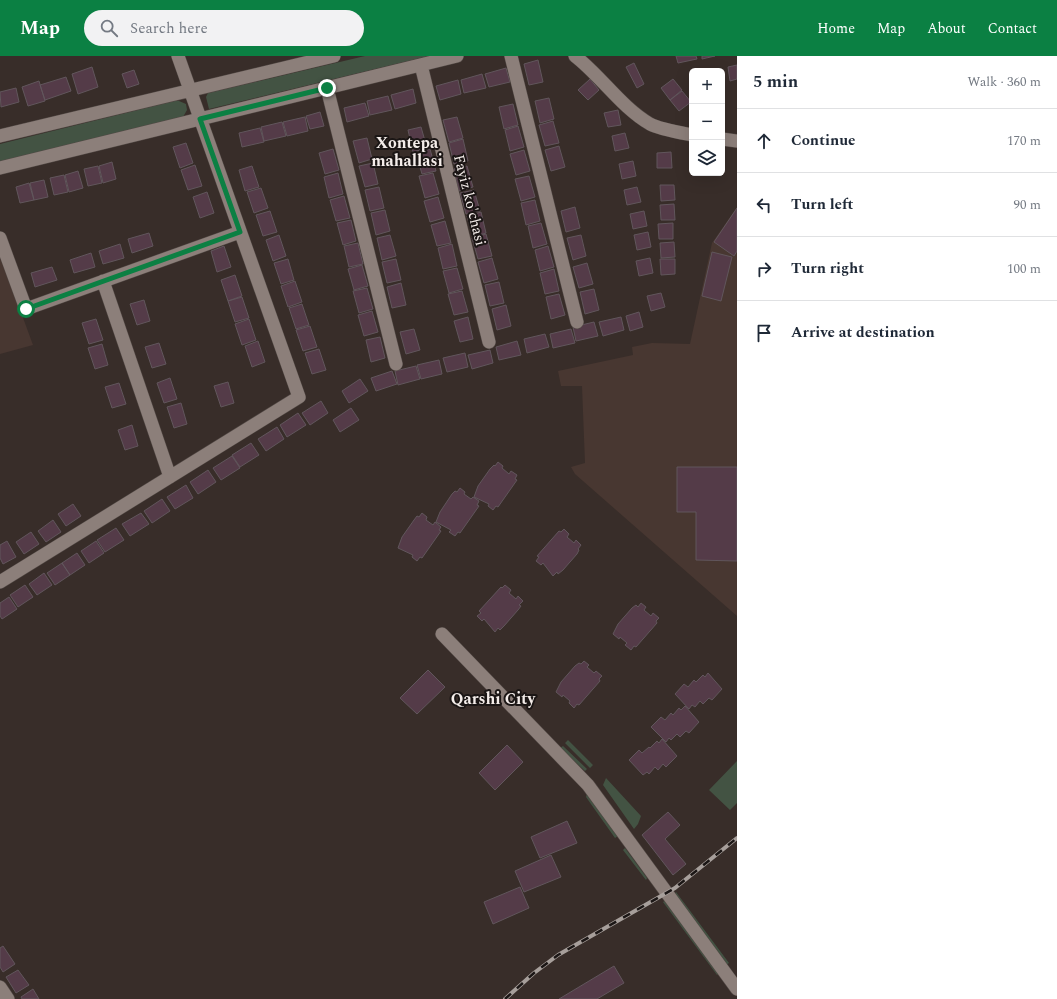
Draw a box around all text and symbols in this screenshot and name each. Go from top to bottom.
search box [84,10,364,46]
text: Map [20,14,60,43]
icon: search [98,17,120,39]
text: Search here [130,17,208,40]
text: Home [817,18,855,39]
text: Map [877,18,905,39]
text: About [927,18,966,39]
text: Contact [988,18,1037,39]
map controls [689,68,725,176]
button: + [689,68,725,104]
text: 5 min [753,69,798,95]
text: Walk · 360 m [967,72,1041,92]
route end [318,79,336,97]
button: − [689,104,725,140]
text: Continue [791,129,856,152]
icon: ahead [753,130,775,152]
district label: Xontepa mahallasi [371,131,443,173]
text: 170 m [1007,131,1041,151]
button: layers [689,140,725,176]
street label: Fayiz ko'chasi [447,152,492,248]
text: Turn left [791,193,853,216]
icon: left [753,194,775,216]
text: 90 m [1014,195,1041,215]
text: Turn right [791,257,864,280]
icon: right [753,258,775,280]
text: 100 m [1007,259,1041,279]
route start [17,300,35,318]
text: Arrive at destination [791,321,935,344]
icon: arrive [753,322,775,344]
district label: Qarshi City [451,687,537,711]

